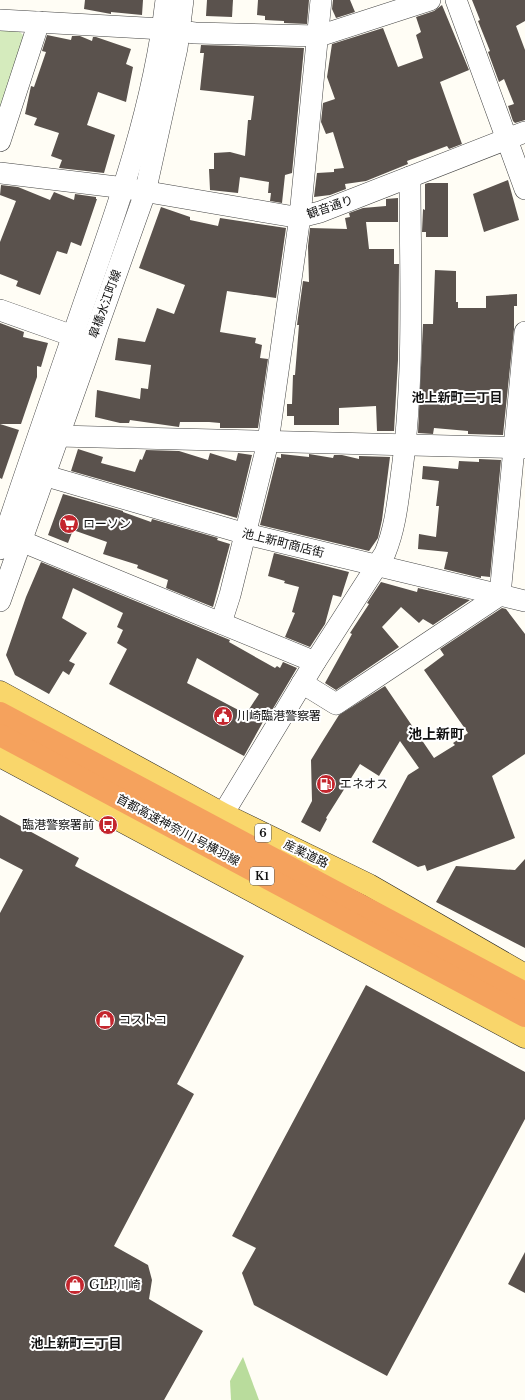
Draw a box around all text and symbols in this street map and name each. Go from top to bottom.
street label: 観音通り [305,192,355,221]
street label: 皐橋水江町線 [85,267,124,340]
district label: 池上新町二丁目 [411,389,503,406]
supermarket icon: ローソン [58,513,80,535]
place label: ローソン [83,516,131,531]
street label: 池上新町商店街 [241,525,326,560]
public building icon: 川崎臨港警察署 [212,705,234,727]
place label: 川崎臨港警察署 [237,708,321,723]
district label: 池上新町 [408,725,464,743]
fuel station icon: エネオス [315,773,337,795]
place label: エネオス [340,776,388,791]
street label: 首都高速神奈川1号横羽線 [114,791,242,868]
bus stop icon: 臨港警察署前 [97,814,119,836]
place label: 臨港警察署前 [22,817,94,832]
road number: 6 [255,824,271,842]
street label: 産業道路 [281,836,331,871]
road number: K1 [250,867,274,885]
shop icon: コストコ [94,1009,116,1031]
place label: コストコ [119,1012,167,1027]
shop icon: GLP川崎 [64,1274,86,1296]
place label: GLP川崎 [89,1277,140,1292]
district label: 池上新町三丁目 [30,1335,122,1352]

